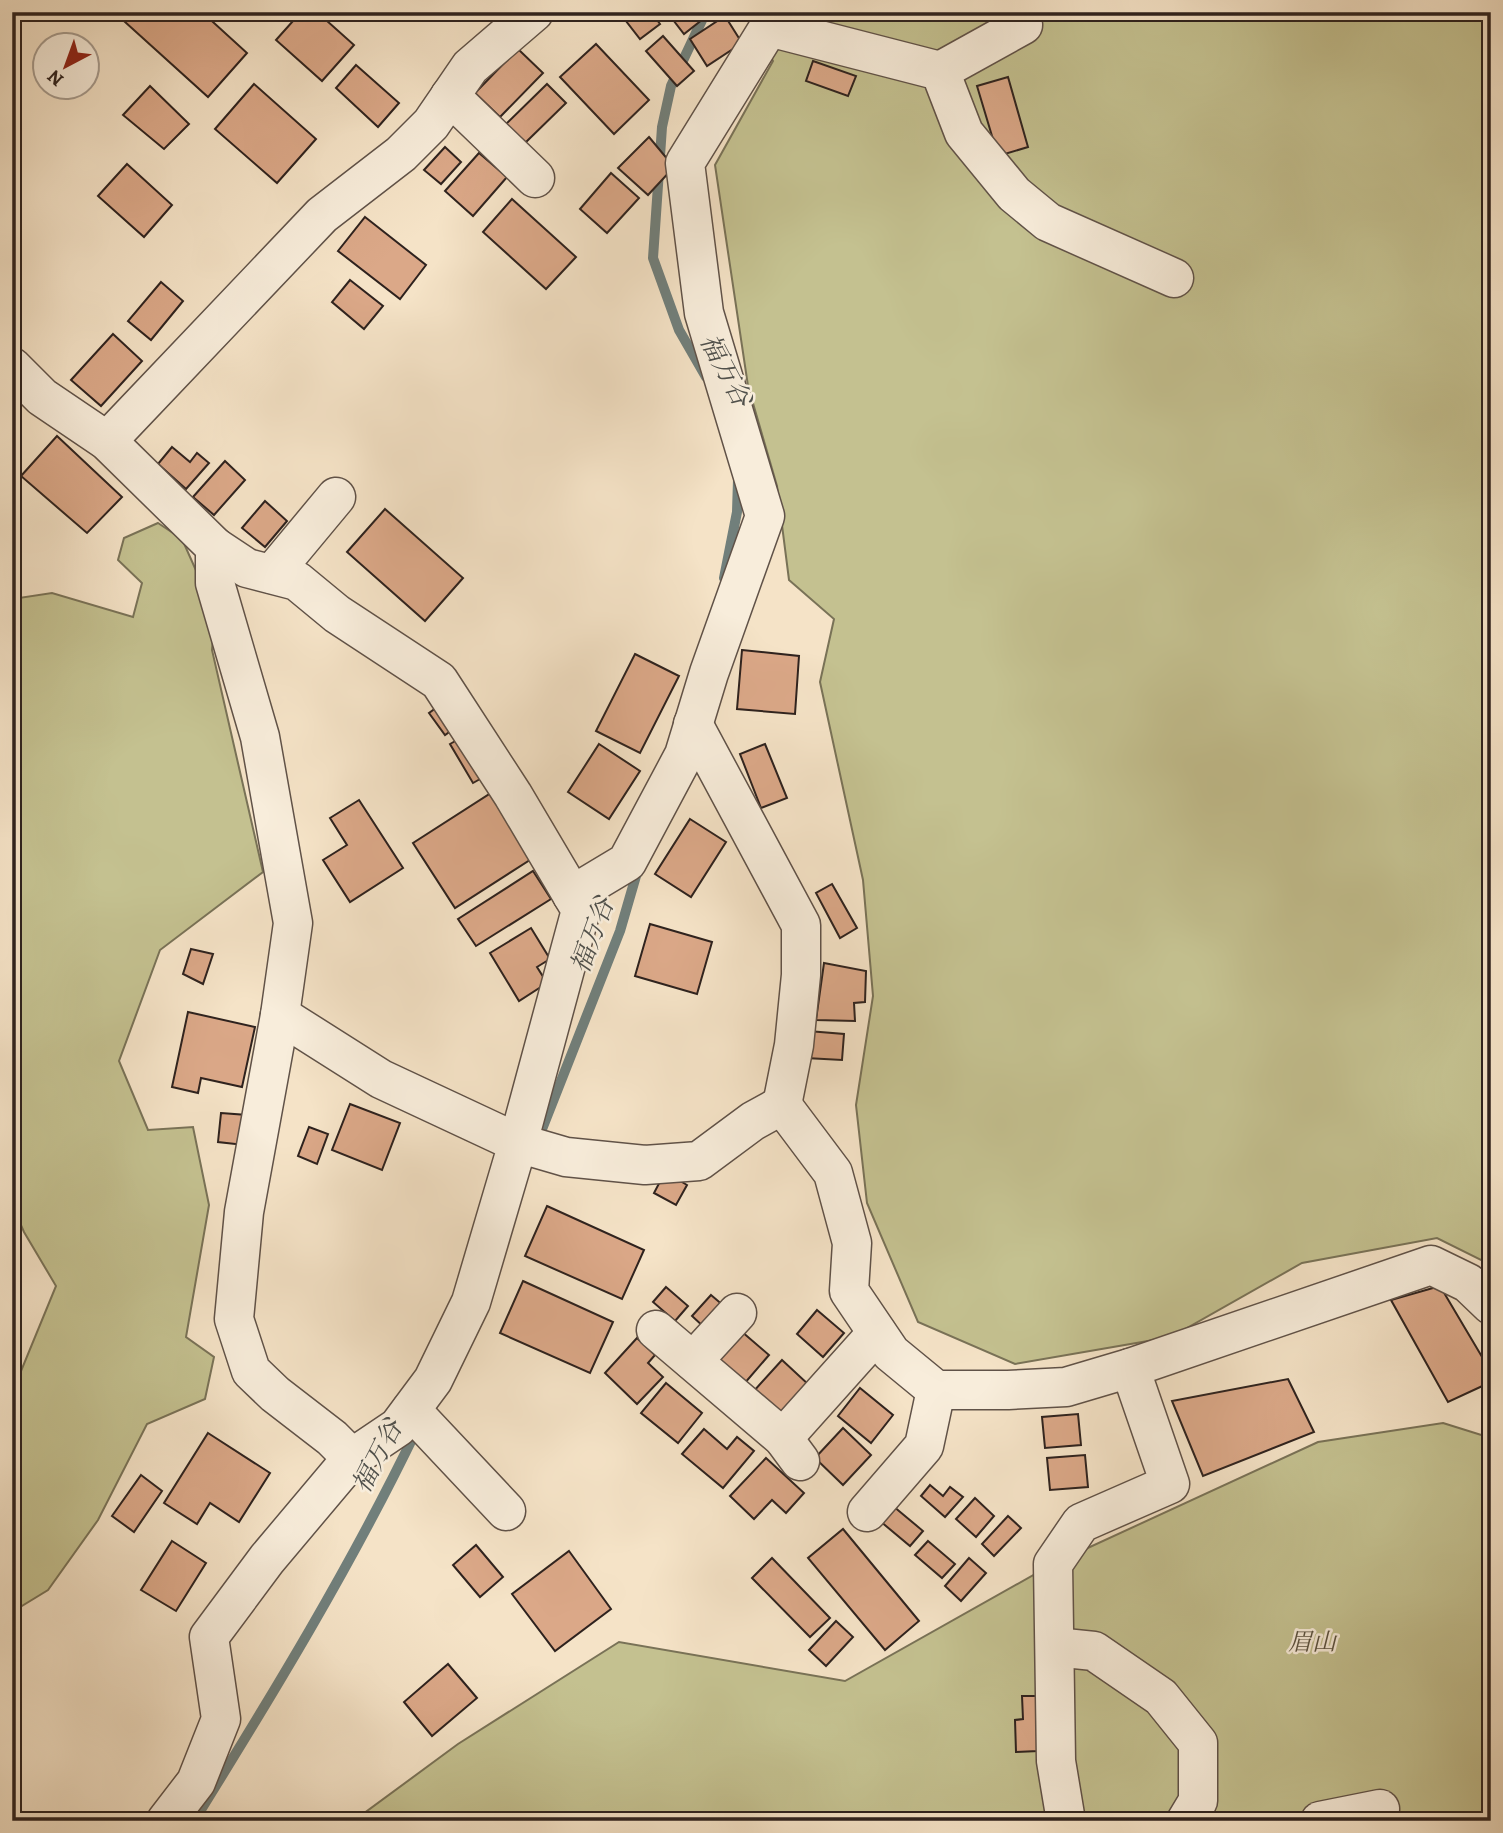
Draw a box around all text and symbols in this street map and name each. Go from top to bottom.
north arrow [32,32,102,102]
text: N [42,64,69,92]
water label: 福万谷 [692,328,760,415]
water label: 福万谷 [563,891,623,978]
water label: 福万谷 [344,1412,412,1499]
park label: 眉山 [1288,1626,1338,1658]

